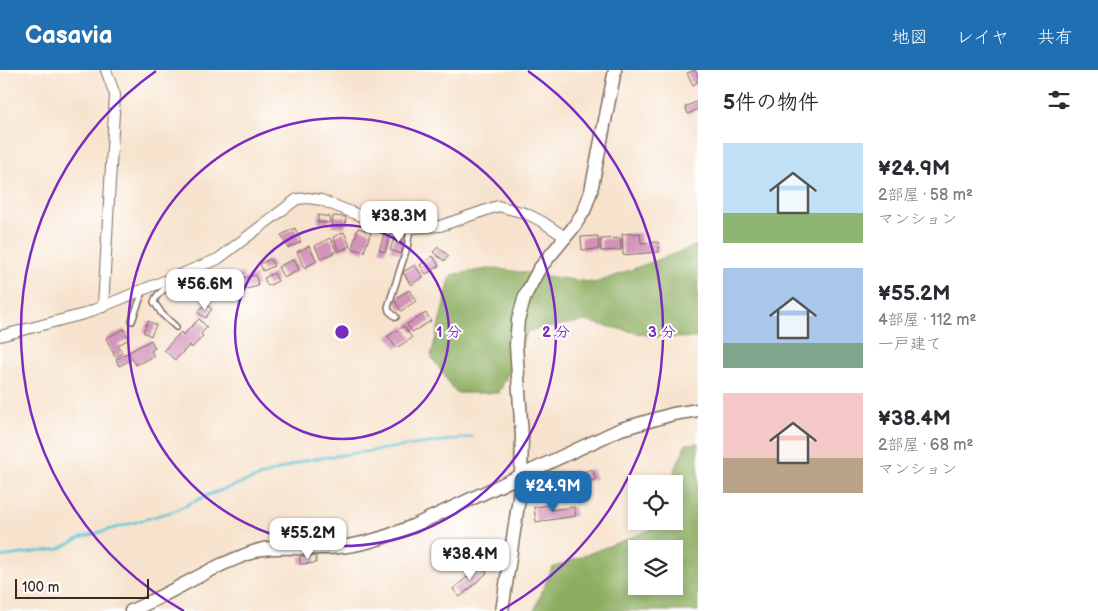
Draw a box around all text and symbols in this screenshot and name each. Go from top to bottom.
text: Casavia [25,21,112,50]
text: 地図 [892,27,928,48]
text: レイヤ [956,27,1009,48]
text: 共有 [1037,27,1073,48]
icon: filters [1045,86,1073,114]
text: 5件の物件 [723,90,819,115]
text: ¥24.9M [878,156,950,181]
icon: home [763,163,823,223]
text: 2部屋 · 58 m² [878,186,973,205]
pin: ¥38.3M [358,200,440,243]
text: ¥38.3M [371,207,427,226]
text: マンション [878,210,957,229]
pin: ¥56.6M [164,268,246,311]
text: ¥56.6M [177,275,233,294]
text: ¥55.2M [878,281,950,306]
icon: home [763,288,823,348]
text: 4部屋 · 112 m² [878,311,976,330]
centre of rings [333,323,351,341]
text: 1 分 [436,323,462,342]
text: 2 分 [542,323,570,342]
text: 3 分 [648,323,676,342]
text: 一戸建て [878,335,942,354]
text: ¥38.4M [878,406,951,431]
icon: home [763,413,823,473]
text: 2部屋 · 68 m² [878,436,973,455]
text: マンション [878,460,957,479]
pin: ¥24.9M [512,470,594,513]
map controls [628,475,683,595]
button: locate [628,475,683,530]
text: ¥24.9M [526,477,580,496]
pin: ¥55.2M [267,518,349,560]
text: ¥55.2M [280,524,336,543]
pin: ¥38.4M [429,538,511,581]
button: layers [628,540,683,595]
text: ¥38.4M [442,545,498,564]
scale bar [15,576,149,599]
text: 100 m [22,579,59,596]

